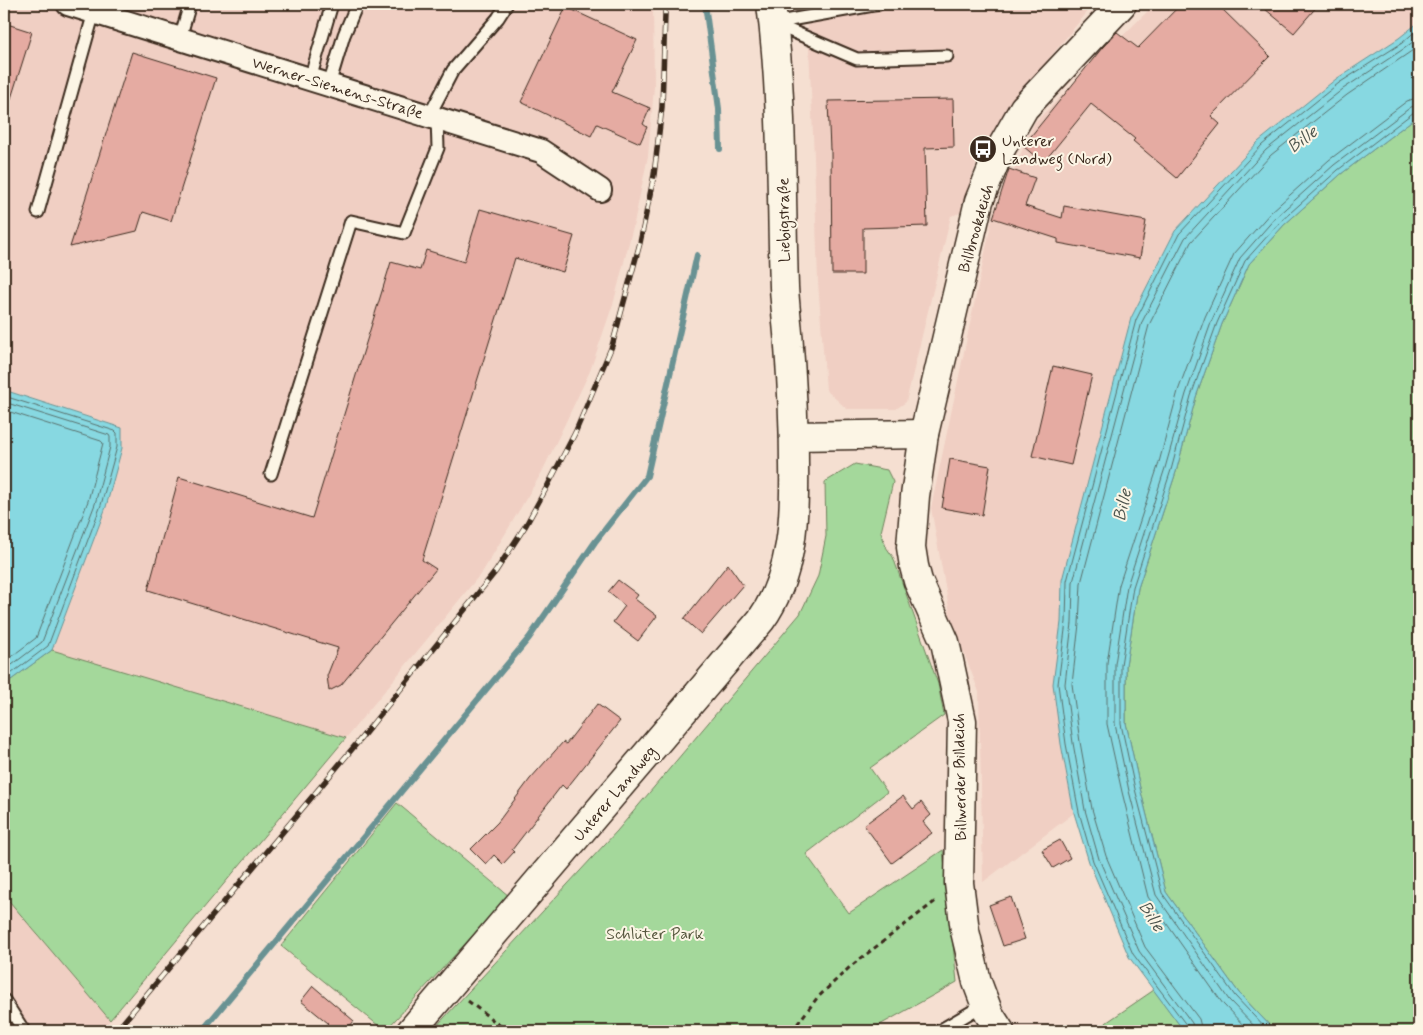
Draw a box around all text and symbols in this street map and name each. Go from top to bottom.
street label: Werner-Siemens-Straße [249,52,426,125]
water label: Bille [1283,120,1323,159]
place label: Unterer Landweg (Nord) [1002,131,1112,171]
bus stop icon: Unterer Landweg (Nord) [968,134,998,164]
street label: Liebigstraße [773,177,797,263]
street label: Billbrookdeich [954,182,999,275]
water label: Bille [1108,486,1138,523]
street label: Billwerder Billdeich [949,713,972,841]
street label: Unterer Landweg [569,742,662,847]
water label: Bille [1132,897,1170,937]
park label: Schlüter Park [606,924,704,945]

